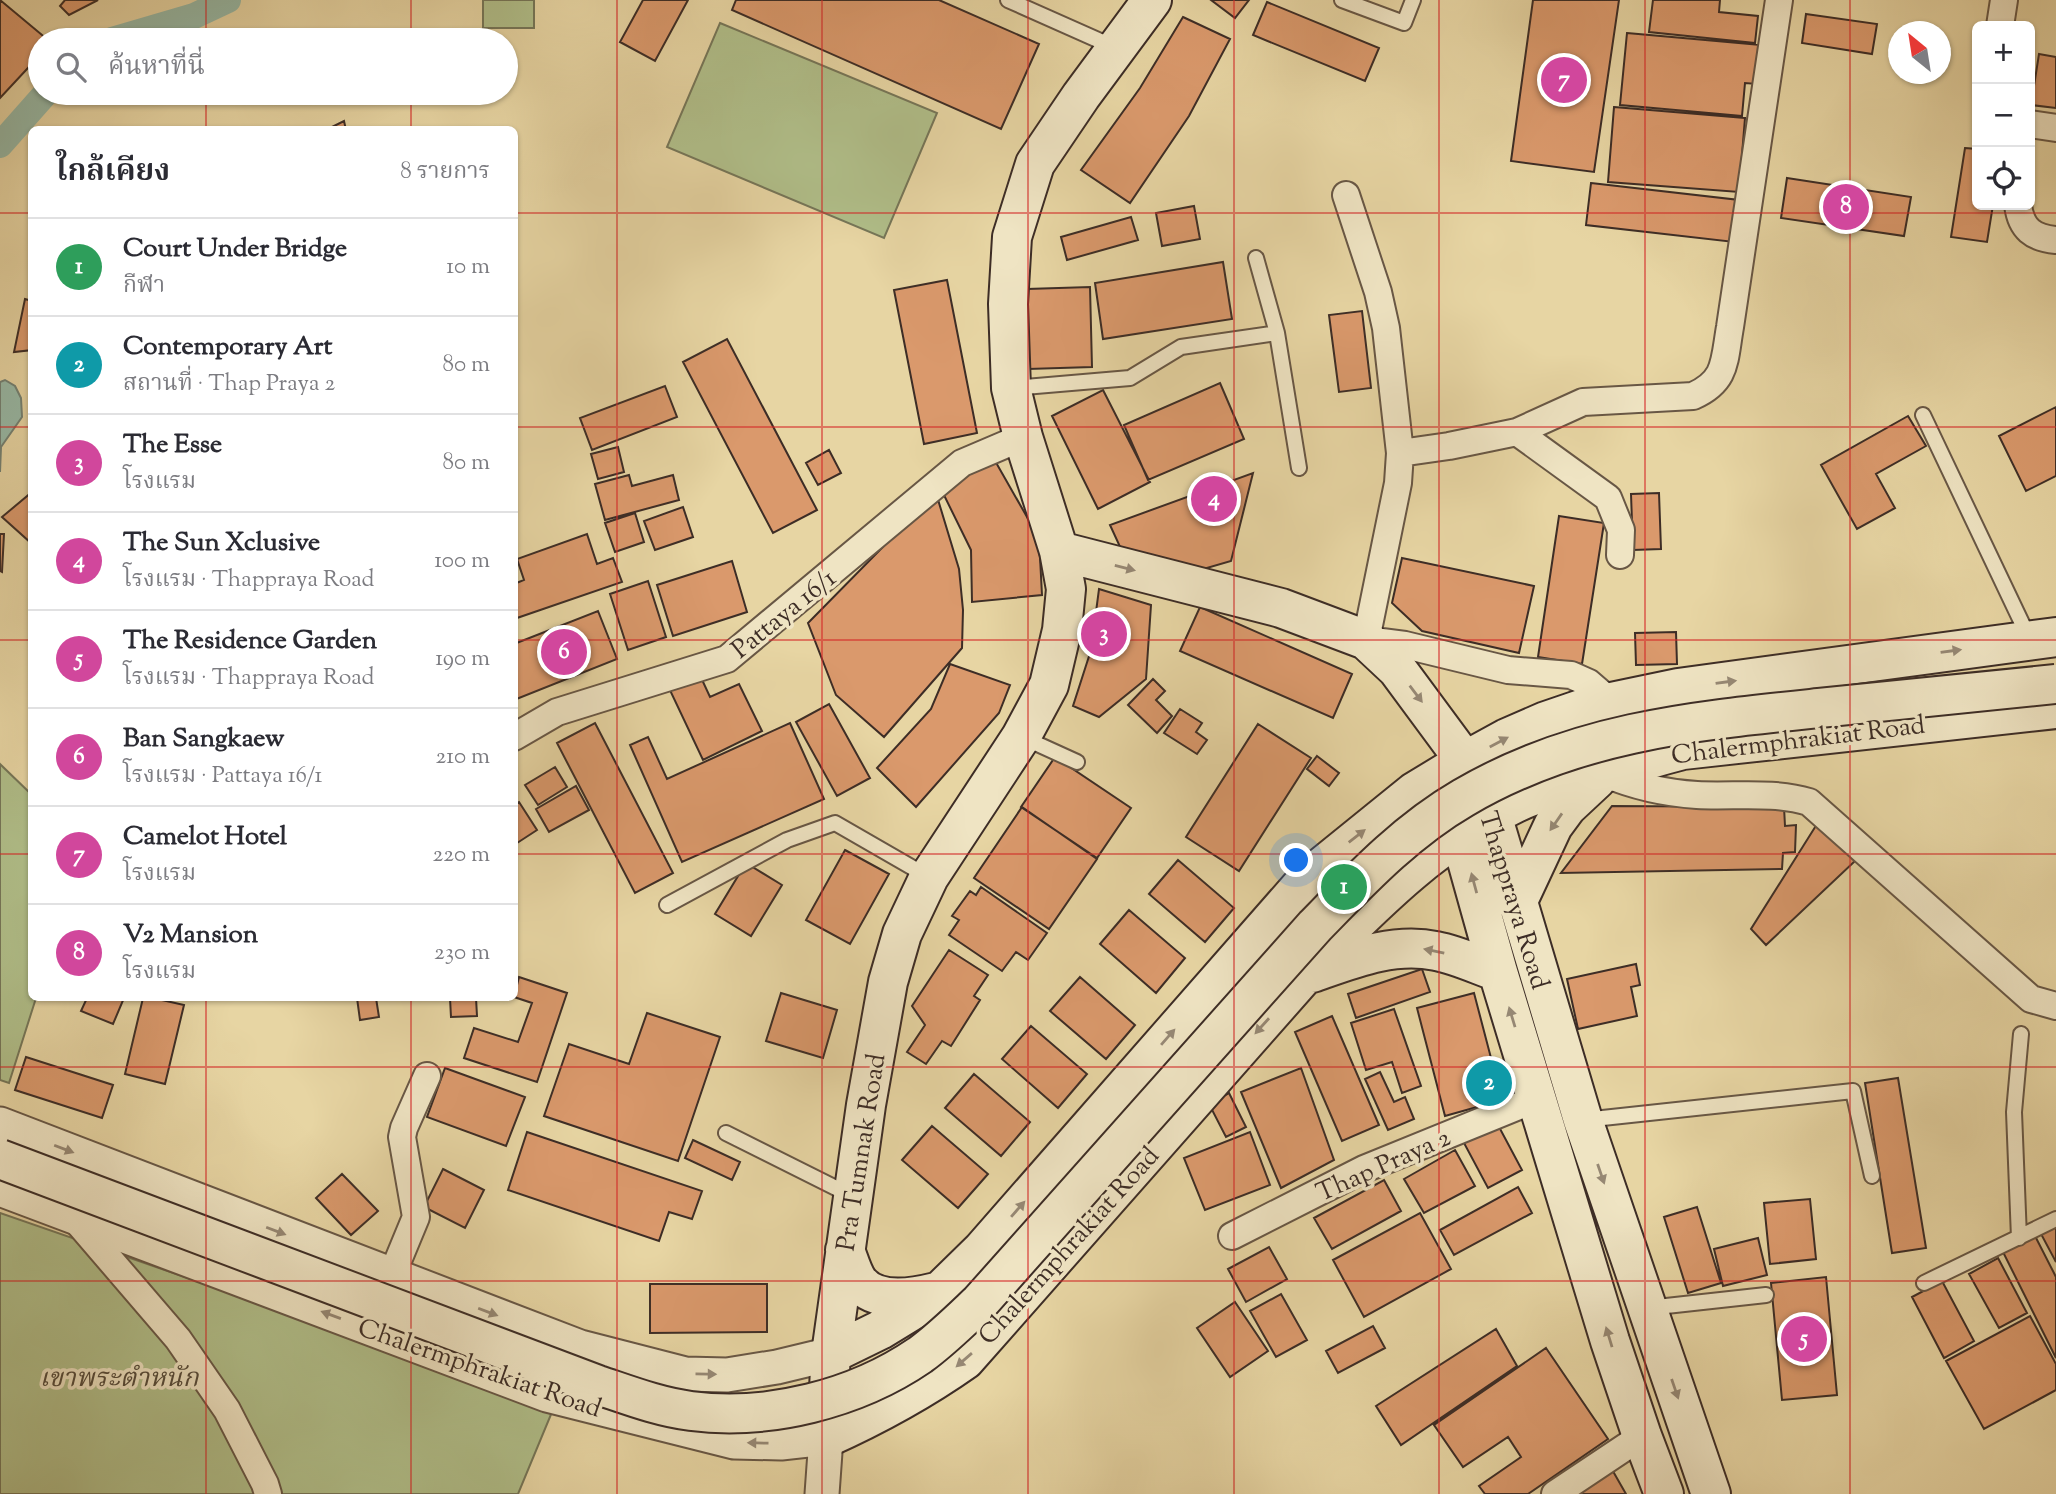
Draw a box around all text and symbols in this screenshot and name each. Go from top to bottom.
north arrow [1888,21,1951,84]
map controls [1972,21,2035,210]
button: + [1972,21,2035,84]
search box [28,28,518,105]
icon: search [52,48,90,86]
text: ค้นหาที่นี่ [108,49,205,86]
pin: 7 [1541,54,1587,106]
button: − [1972,84,2035,147]
button: locate [1972,147,2035,210]
text: ใกล้เคียง [56,151,170,194]
text: 8 รายการ [400,156,490,189]
pin: 8 [1823,181,1869,233]
text: Court Under Bridge [123,231,347,268]
text: 1 [75,251,83,284]
text: 10 m [446,251,490,284]
text: กีฬา [123,270,165,303]
text: Contemporary Art [123,329,332,366]
text: 2 [74,349,84,382]
text: 80 m [442,349,490,382]
text: สถานที่ · Thap Praya 2 [123,368,335,401]
text: The Esse [123,427,222,464]
text: 3 [74,447,84,480]
text: 80 m [442,447,490,480]
text: โรงแรม [123,466,196,499]
pin: 4 [1191,473,1237,525]
text: The Sun Xclusive [123,525,320,562]
text: 4 [73,545,85,578]
text: 100 m [434,545,490,578]
street label: Pattaya 16/1 [724,561,845,669]
one-way arrow [1114,563,1136,574]
text: โรงแรม · Thappraya Road [123,564,375,597]
pin: 3 [1081,608,1127,660]
text: The Residence Garden [123,623,377,660]
pin: 6 [541,626,587,678]
text: 5 [75,643,83,676]
text: 190 m [435,643,490,676]
one-way arrow [1940,645,1962,656]
text: โรงแรม · Thappraya Road [123,662,375,695]
one-way arrow [1715,676,1737,687]
one-way arrow [1408,685,1422,703]
street label: Chalermphrakiat Road [1669,708,1928,775]
text: Ban Sangkaew [123,721,285,758]
one-way arrow [1489,737,1509,748]
text: 6 [73,741,85,774]
text: 210 m [436,741,490,774]
text: โรงแรม · Pattaya 16/1 [123,760,322,793]
street label: Thappraya Road [1468,807,1557,994]
one-way arrow [1549,813,1563,831]
text: Camelot Hotel [123,819,287,856]
one-way arrow [1348,830,1366,844]
text: 7 [73,839,85,872]
text: 220 m [432,839,490,872]
your location [1279,843,1313,877]
text: โรงแรม [123,858,196,891]
pin: 1 [1321,861,1367,913]
one-way arrow [1468,872,1479,894]
text: V2 Mansion [123,917,258,954]
text: 8 [73,937,85,970]
text: 230 m [434,937,490,970]
one-way arrow [1423,945,1445,956]
text: โรงแรม [123,956,196,989]
one-way arrow [1506,1006,1516,1027]
one-way arrow [1254,1017,1270,1035]
one-way arrow [1160,1028,1176,1046]
street label: Pra Tumnak Road [829,1051,896,1254]
pin: 2 [1466,1057,1512,1109]
street label: Thap Praya 2 [1311,1120,1457,1212]
street label: Chalermphrakiat Road [971,1139,1169,1354]
one-way arrow [53,1143,74,1154]
one-way arrow [1596,1164,1607,1185]
one-way arrow [1010,1200,1026,1217]
one-way arrow [266,1225,287,1236]
one-way arrow [478,1307,499,1318]
one-way arrow [320,1309,341,1320]
street label: Chalermphrakiat Road [352,1310,606,1429]
pin: 5 [1781,1313,1827,1365]
one-way arrow [1604,1326,1614,1347]
one-way arrow [955,1352,972,1367]
park label: เขาพระตำหนัก [39,1361,200,1398]
one-way arrow [695,1369,717,1380]
one-way arrow [1670,1379,1681,1400]
one-way arrow [747,1437,769,1449]

